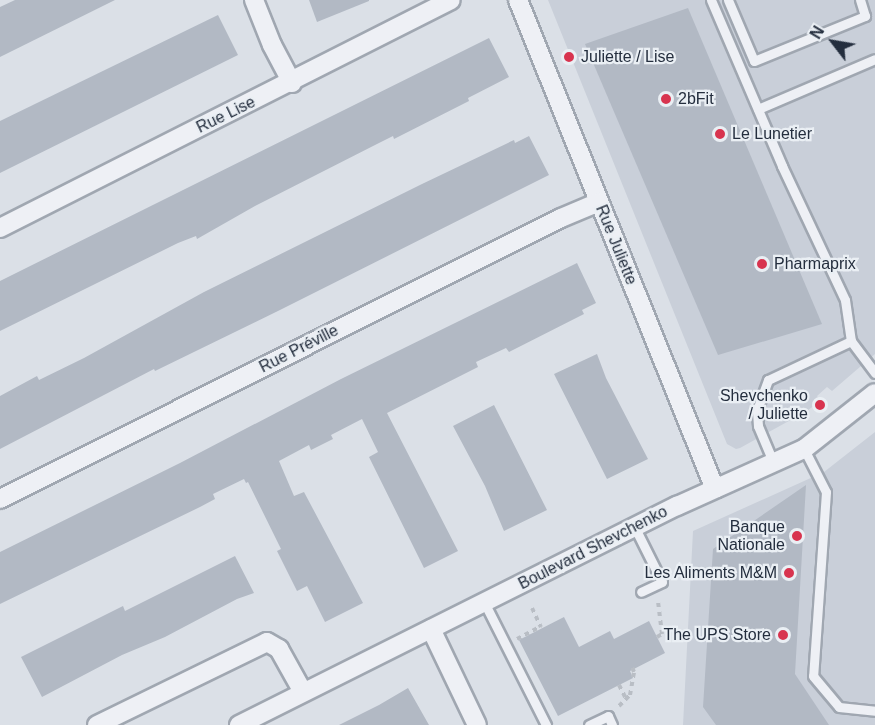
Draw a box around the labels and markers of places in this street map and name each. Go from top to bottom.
place label: Juliette / Lise [581,47,674,67]
marker: Juliette / Lise [562,50,576,64]
place label: 2bFit [678,89,714,109]
marker: 2bFit [659,92,673,106]
place label: Le Lunetier [732,124,812,144]
marker: Le Lunetier [713,127,727,141]
place label: Pharmaprix [774,254,856,274]
marker: Pharmaprix [755,257,769,271]
place label: Shevchenko / Juliette [720,386,808,424]
marker: Shevchenko / Juliette [813,398,827,412]
place label: Banque Nationale [717,517,785,555]
marker: Banque Nationale [790,529,804,543]
place label: Les Aliments M&M [644,563,777,583]
marker: Les Aliments M&M [782,566,796,580]
place label: The UPS Store [663,625,771,645]
marker: The UPS Store [776,628,790,642]

